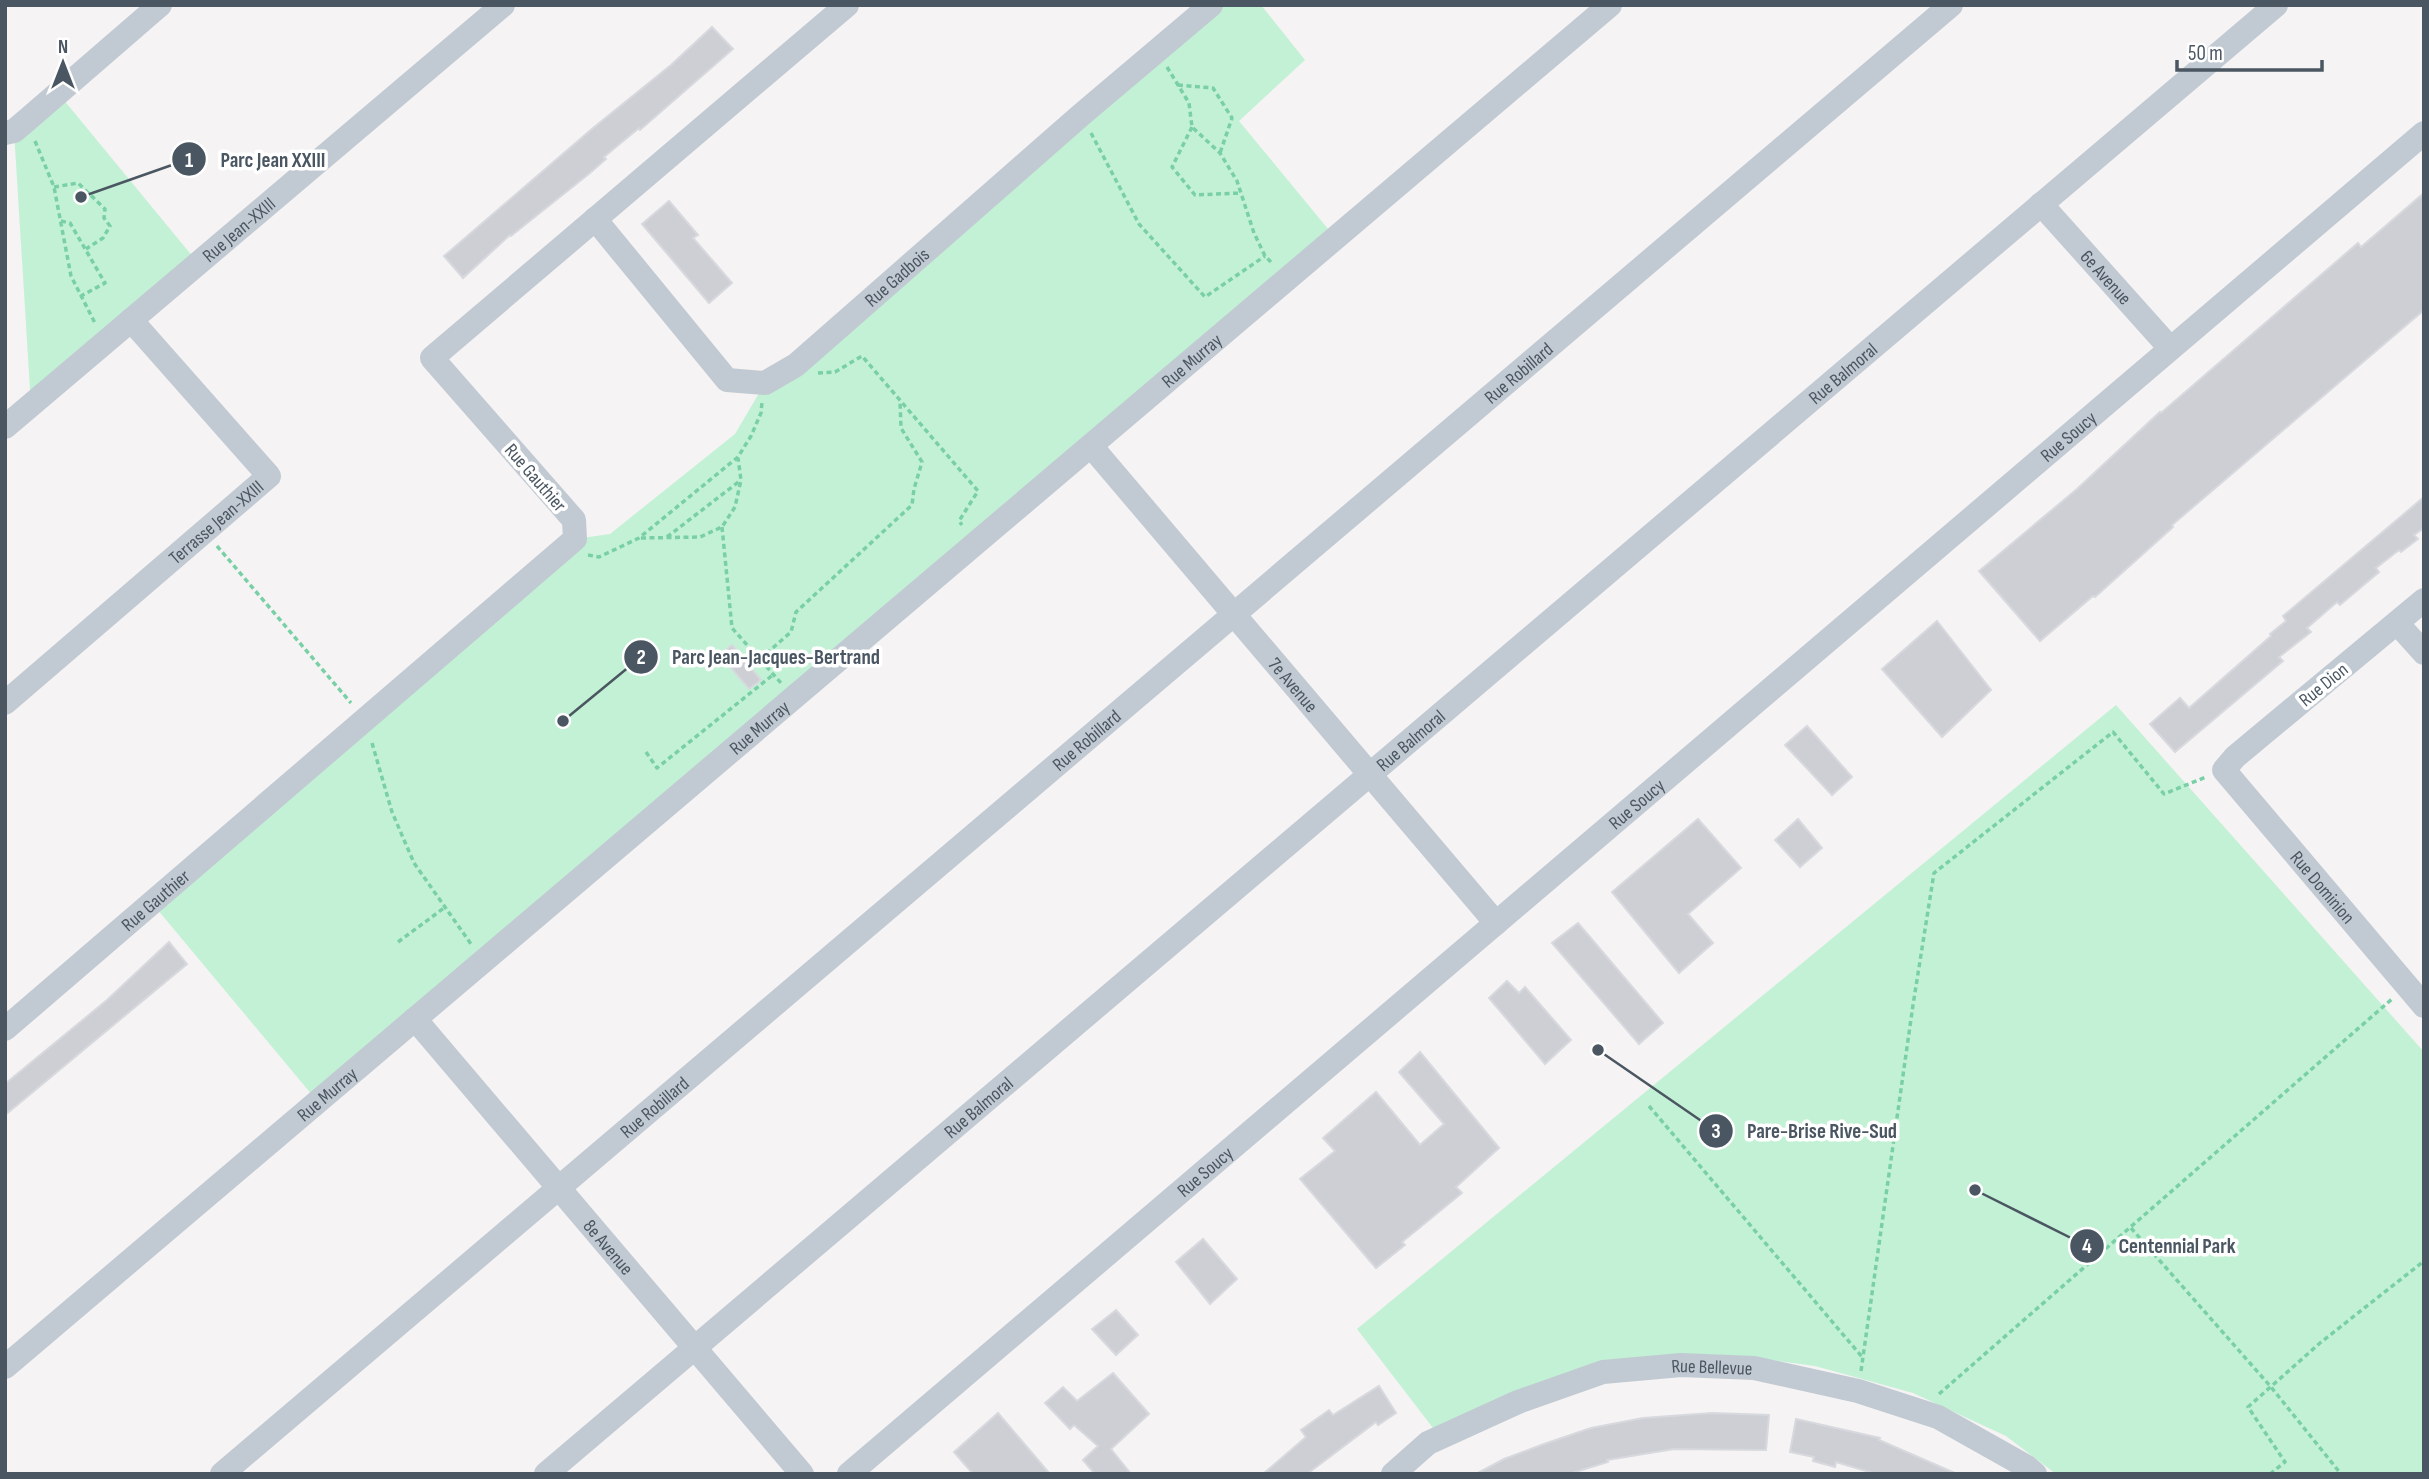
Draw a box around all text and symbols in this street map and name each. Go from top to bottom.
north arrow [28,28,98,98]
scale bar [2177,28,2322,72]
text: N [58,36,68,59]
text: 50 m [2188,41,2223,66]
callout: Parc Jean XXIII [171,138,339,180]
text: 1 [185,148,193,173]
text: Parc Jean XXIII [221,148,326,173]
street label: Rue Jean-XXIII [198,193,281,268]
street label: Rue Gadbois [861,243,935,312]
street label: 6e Avenue [2075,246,2136,310]
street label: Rue Murray [1158,329,1228,393]
street label: Rue Robillard [1480,338,1558,409]
street label: Rue Balmoral [1805,339,1883,410]
street label: Rue Soucy [2036,407,2102,467]
street label: Rue Gauthier [499,439,571,517]
street label: Terrasse Jean-XXIII [165,476,269,570]
callout: Parc Jean-Jacques-Bertrand [623,636,894,678]
text: 2 [636,645,646,670]
text: Parc Jean-Jacques-Bertrand [672,645,880,670]
street label: 7e Avenue [1263,654,1322,718]
street label: Rue Dion [2295,659,2353,712]
street label: Rue Murray [725,696,795,760]
street label: Rue Robillard [1048,705,1126,776]
street label: Rue Balmoral [1372,706,1450,777]
street label: Rue Soucy [1605,774,1670,835]
street label: Rue Dominion [2285,847,2359,929]
street label: Rue Gauthier [117,865,195,937]
street label: Rue Murray [293,1063,363,1127]
street label: Rue Robillard [616,1072,694,1144]
street label: Rue Balmoral [940,1073,1018,1144]
callout: Pare-Brise Rive-Sud [1698,1110,1911,1152]
text: 3 [1711,1119,1721,1144]
text: Pare-Brise Rive-Sud [1747,1119,1897,1144]
street label: Rue Soucy [1173,1142,1239,1203]
street label: 8e Avenue [578,1215,638,1280]
callout: Centennial Park [2069,1225,2249,1267]
text: 4 [2082,1234,2092,1259]
text: Centennial Park [2118,1234,2236,1259]
street label: Rue Bellevue [1670,1355,1753,1381]

